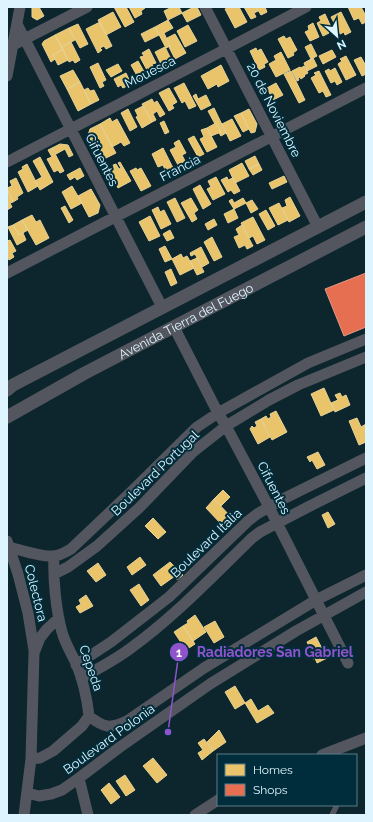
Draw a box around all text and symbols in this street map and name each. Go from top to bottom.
north arrow [317,16,357,56]
text: N [335,37,348,52]
street label: Mouesca [122,53,178,91]
street label: 20 de Noviembre [244,60,304,160]
street label: Cifuentes [82,131,122,189]
street label: Francia [157,151,203,185]
street label: Avenida Tierra del Fuego [116,279,256,362]
street label: Boulevard Portugal [108,427,202,519]
street label: Cifuentes [254,459,294,517]
street label: Boulevard Italia [167,505,245,581]
street label: Colectora [22,563,50,623]
callout: Radiadores San Gabriel [169,639,361,665]
street label: Cepeda [76,643,106,693]
text: Radiadores San Gabriel [197,644,354,660]
text: 1 [176,646,182,660]
street label: Boulevard Polonia [60,701,158,777]
legend [217,754,357,806]
text: Homes [253,763,293,777]
text: Shops [253,783,288,797]

